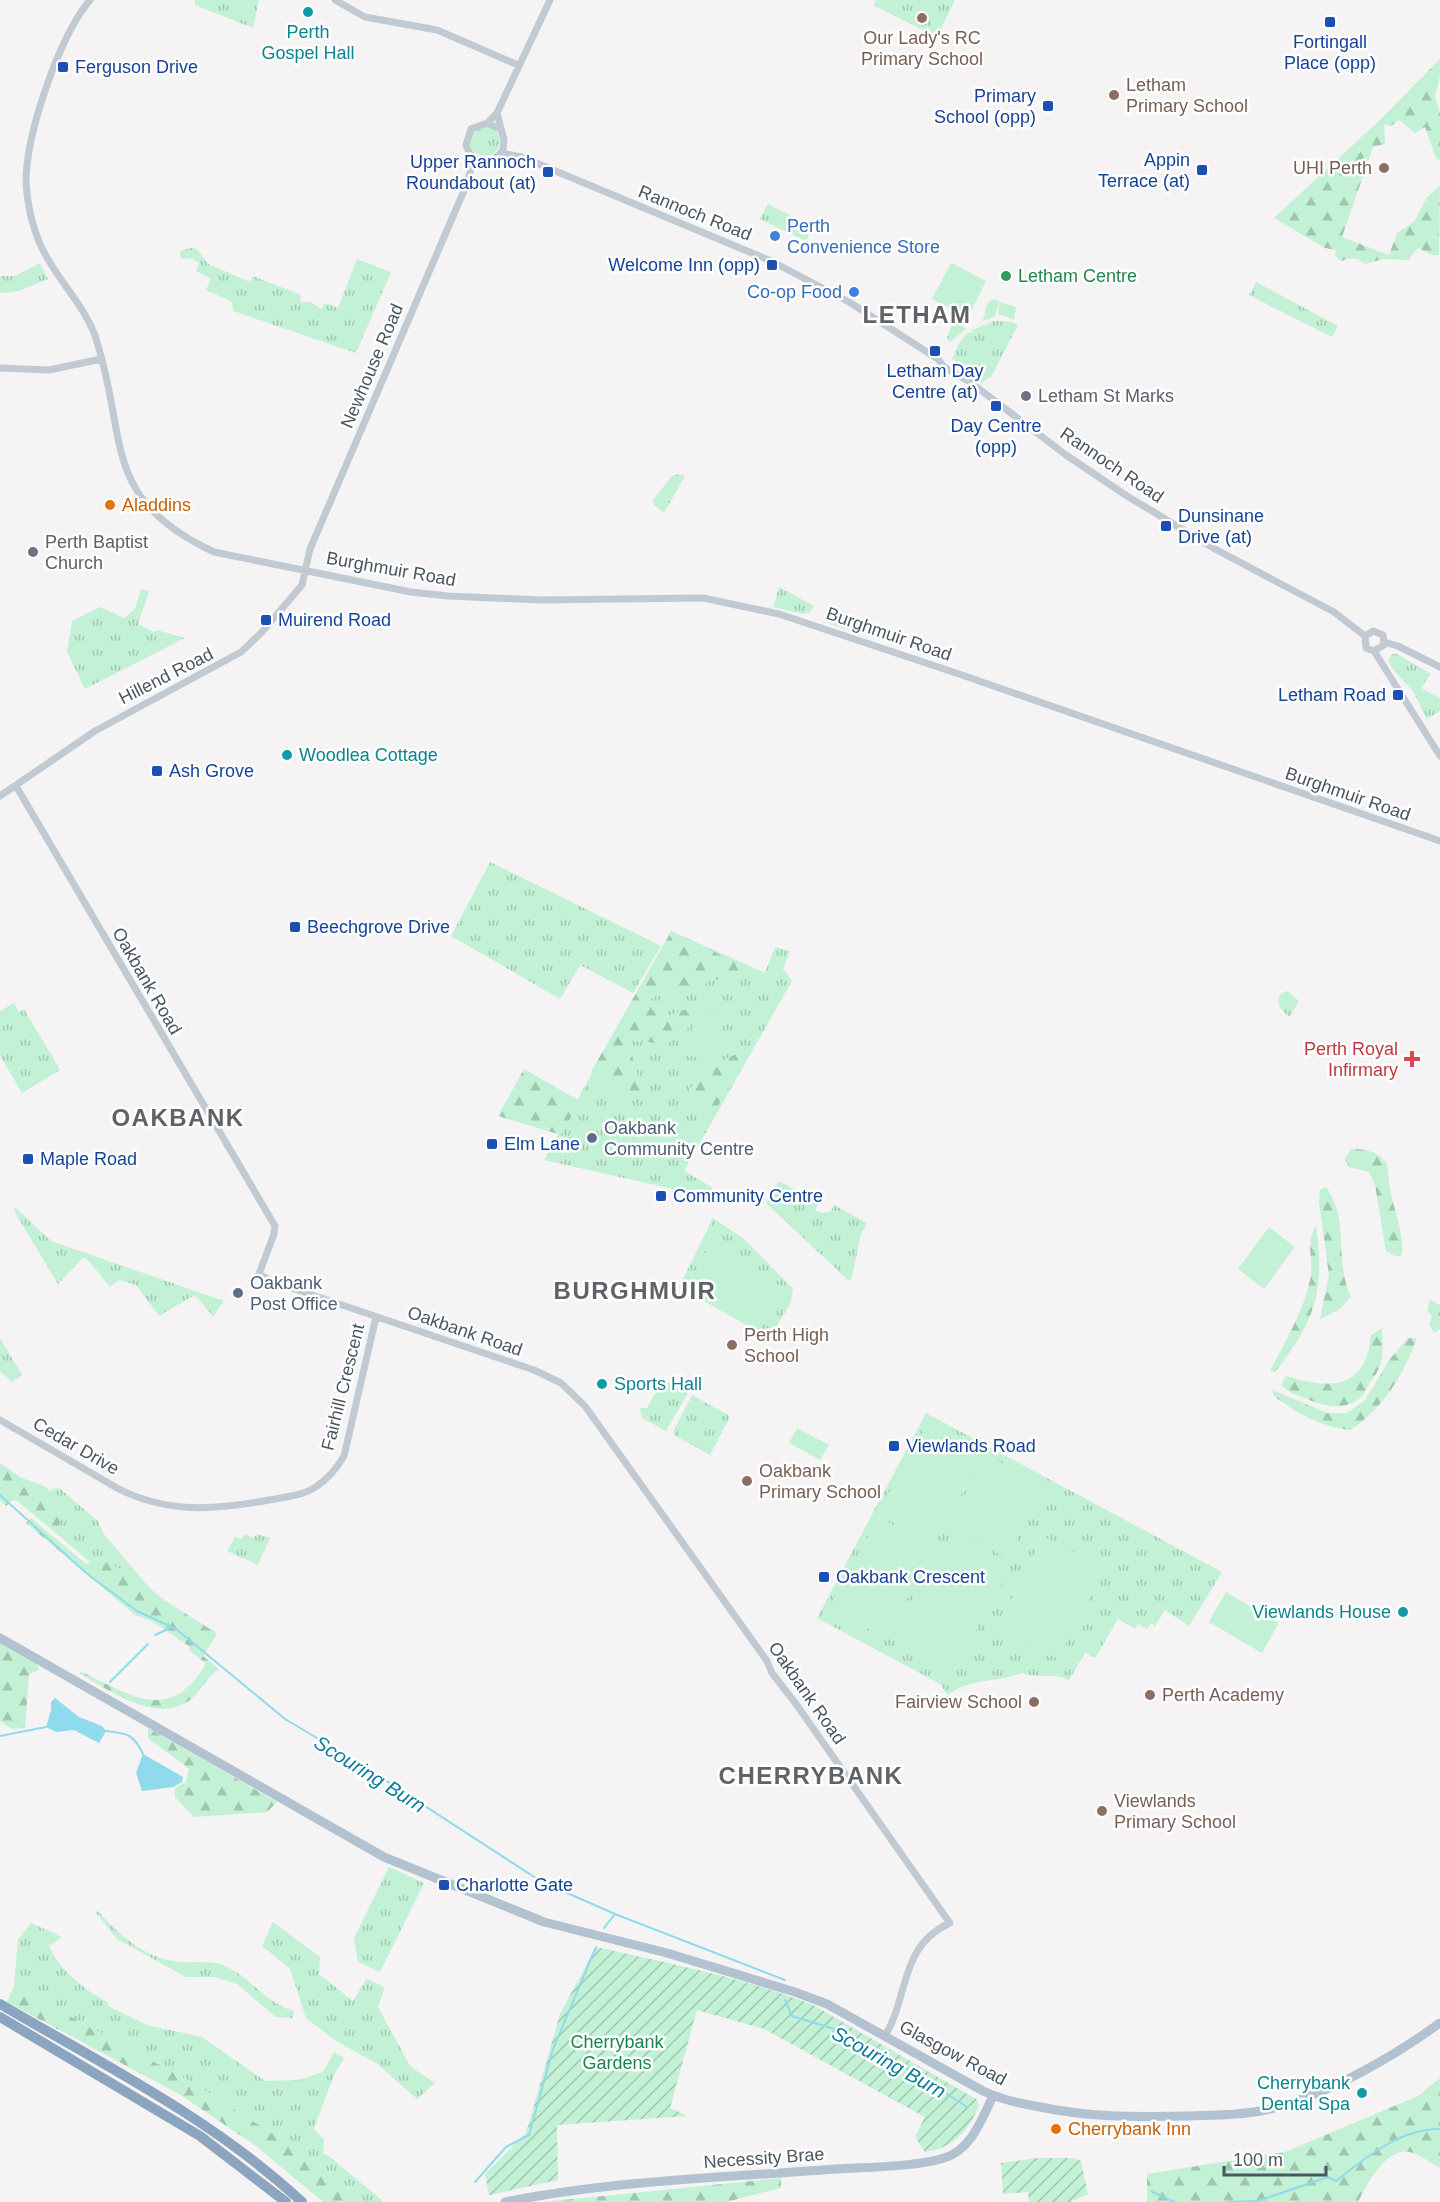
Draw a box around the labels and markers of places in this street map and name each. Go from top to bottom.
marker: Perth Gospel Hall [301,5,315,19]
marker: Our Lady's RC Primary School [915,11,929,25]
marker: Fortingall Place (opp) [1323,15,1337,29]
place label: Perth Gospel Hall [261,22,355,63]
place label: Our Lady's RC Primary School [861,28,983,69]
place label: Fortingall Place (opp) [1284,32,1376,73]
place label: Ferguson Drive [75,57,198,77]
marker: Ferguson Drive [56,60,70,74]
place label: Letham Primary School [1126,75,1248,116]
place label: Primary School (opp) [934,86,1036,127]
marker: Letham Primary School [1107,88,1121,102]
marker: Primary School (opp) [1041,99,1055,113]
place label: Appin Terrace (at) [1098,150,1190,191]
place label: Upper Rannoch Roundabout (at) [406,152,536,193]
place label: UHI Perth [1293,158,1372,178]
marker: UHI Perth [1377,161,1391,175]
marker: Appin Terrace (at) [1195,163,1209,177]
marker: Upper Rannoch Roundabout (at) [541,165,555,179]
place label: Perth Convenience Store [787,216,940,257]
marker: Perth Convenience Store [768,229,782,243]
place label: Welcome Inn (opp) [608,255,760,275]
marker: Welcome Inn (opp) [765,258,779,272]
place label: Letham Centre [1018,266,1137,286]
marker: Letham Centre [999,269,1013,283]
place label: Co-op Food [747,282,842,302]
marker: Co-op Food [847,285,861,299]
marker: Letham Day Centre (at) [928,344,942,358]
place label: Letham Day Centre (at) [886,361,984,402]
place label: Letham St Marks [1038,386,1174,406]
marker: Letham St Marks [1019,389,1033,403]
marker: Day Centre (opp) [989,399,1003,413]
place label: Day Centre (opp) [950,416,1042,457]
place label: Aladdins [122,495,191,515]
marker: Aladdins [103,498,117,512]
place label: Dunsinane Drive (at) [1178,506,1264,547]
marker: Dunsinane Drive (at) [1159,519,1173,533]
place label: Perth Baptist Church [45,532,148,573]
marker: Perth Baptist Church [26,545,40,559]
place label: Muirend Road [278,610,391,630]
marker: Muirend Road [259,613,273,627]
place label: Letham Road [1278,685,1386,705]
marker: Letham Road [1391,688,1405,702]
place label: Woodlea Cottage [299,745,438,765]
marker: Woodlea Cottage [280,748,294,762]
place label: Ash Grove [169,761,254,781]
marker: Ash Grove [150,764,164,778]
place label: Beechgrove Drive [307,917,450,937]
marker: Beechgrove Drive [288,920,302,934]
place label: Perth Royal Infirmary [1304,1039,1398,1080]
marker: Perth Royal Infirmary [1403,1050,1421,1068]
place label: Oakbank Community Centre [604,1118,754,1159]
marker: Oakbank Community Centre [585,1131,599,1145]
place label: Elm Lane [504,1134,580,1154]
marker: Elm Lane [485,1137,499,1151]
place label: Maple Road [40,1149,137,1169]
marker: Maple Road [21,1152,35,1166]
place label: Community Centre [673,1186,823,1206]
marker: Community Centre [654,1189,668,1203]
place label: Oakbank Post Office [250,1273,338,1314]
marker: Oakbank Post Office [231,1286,245,1300]
place label: Perth High School [744,1325,829,1366]
marker: Perth High School [725,1338,739,1352]
place label: Sports Hall [614,1374,702,1394]
marker: Sports Hall [595,1377,609,1391]
place label: Viewlands Road [906,1436,1036,1456]
marker: Viewlands Road [887,1439,901,1453]
place label: Oakbank Primary School [759,1461,881,1502]
marker: Oakbank Primary School [740,1474,754,1488]
place label: Oakbank Crescent [836,1567,985,1587]
marker: Oakbank Crescent [817,1570,831,1584]
place label: Viewlands House [1252,1602,1391,1622]
marker: Viewlands House [1396,1605,1410,1619]
place label: Perth Academy [1162,1685,1284,1705]
marker: Perth Academy [1143,1688,1157,1702]
place label: Fairview School [895,1692,1022,1712]
marker: Fairview School [1027,1695,1041,1709]
place label: Viewlands Primary School [1114,1791,1236,1832]
marker: Viewlands Primary School [1095,1804,1109,1818]
place label: Charlotte Gate [456,1875,573,1895]
marker: Charlotte Gate [437,1878,451,1892]
place label: Cherrybank Dental Spa [1257,2073,1351,2114]
marker: Cherrybank Dental Spa [1355,2086,1369,2100]
place label: Cherrybank Inn [1068,2119,1191,2139]
marker: Cherrybank Inn [1049,2122,1063,2136]

